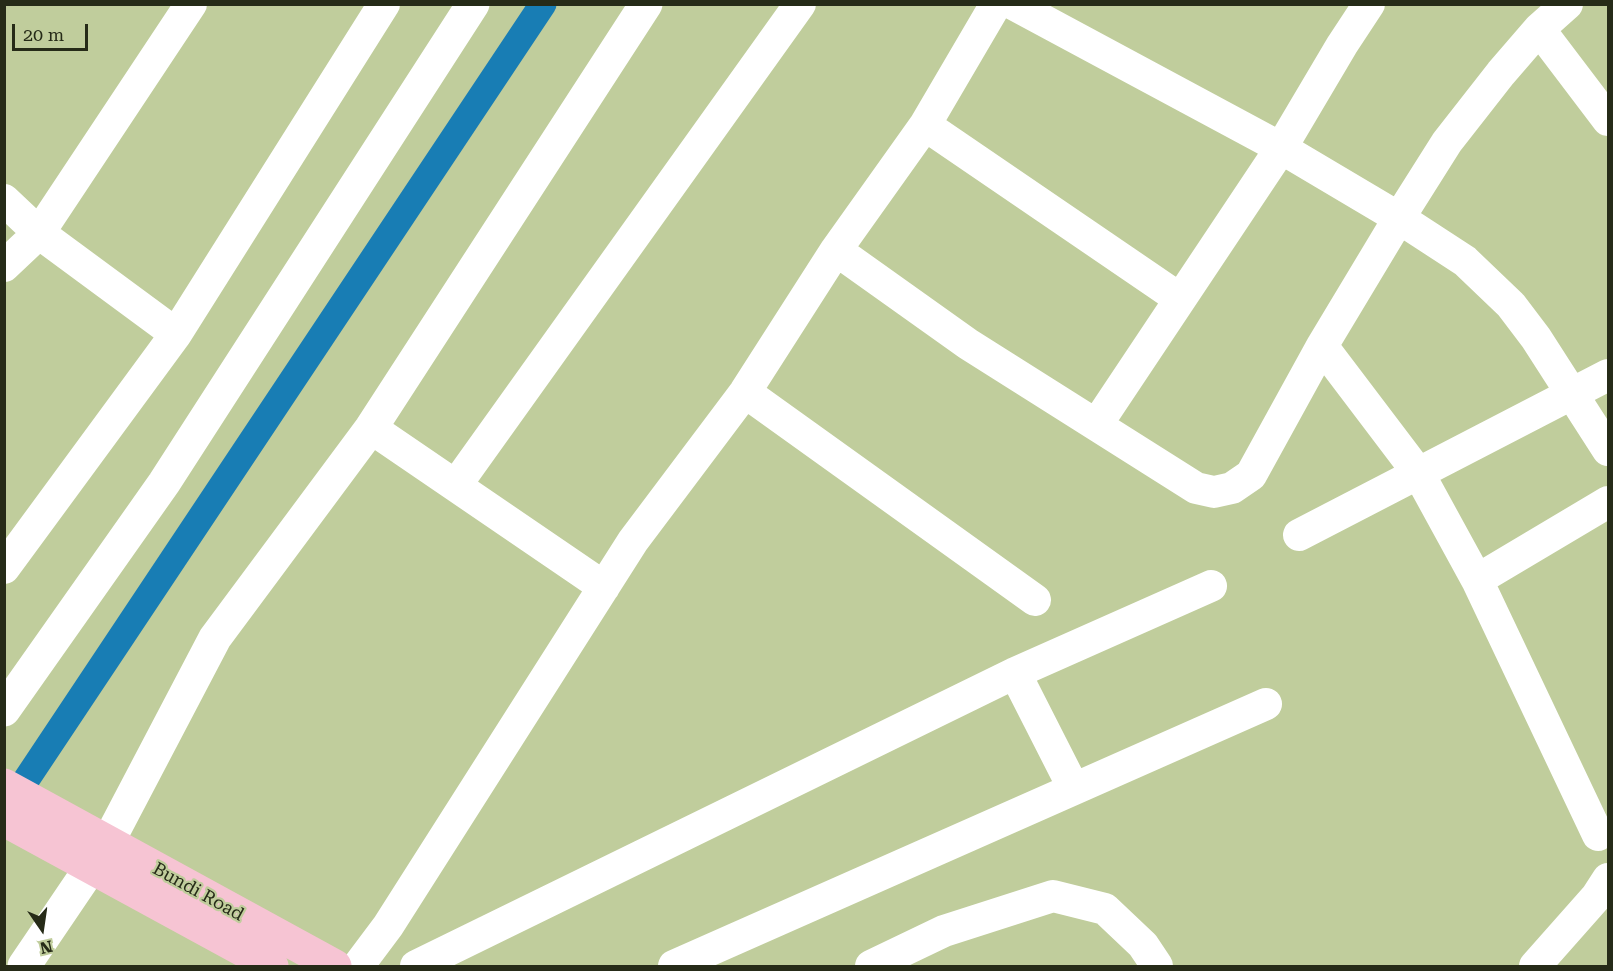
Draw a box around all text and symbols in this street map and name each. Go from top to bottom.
scale bar [15,12,92,50]
text: 20 m [23,24,64,45]
street label: Bundi Road [149,858,247,926]
north arrow [12,899,72,959]
text: N [38,936,54,958]

